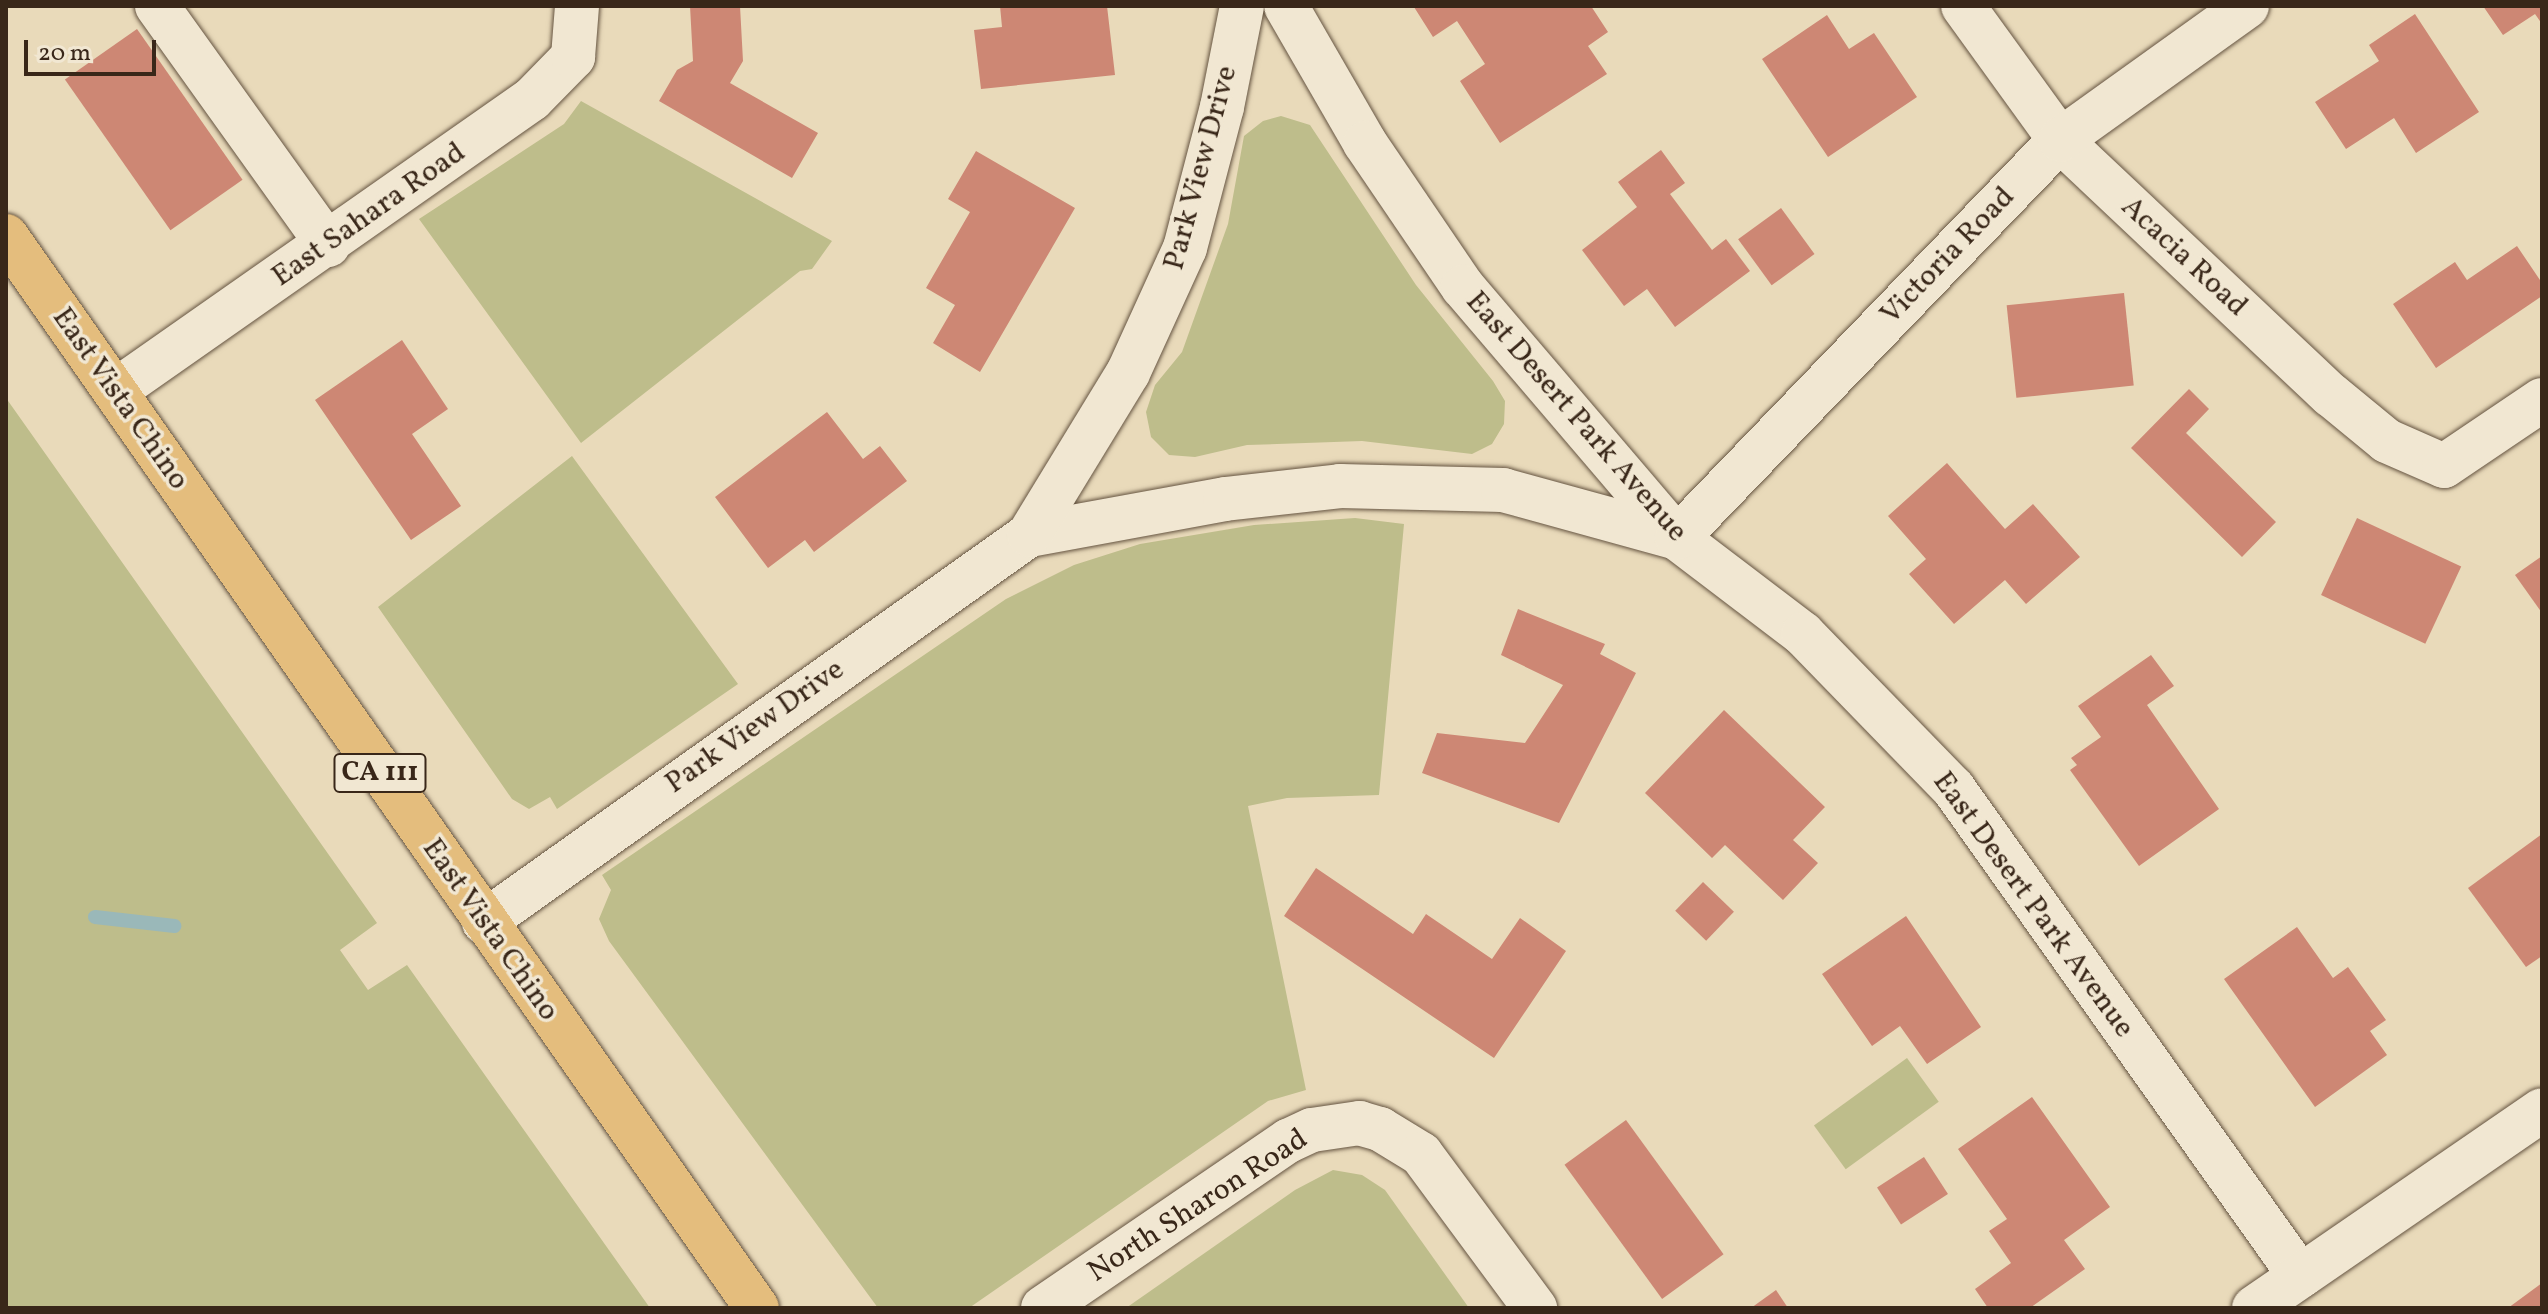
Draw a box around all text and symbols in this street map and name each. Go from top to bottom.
scale bar [28,24,160,74]
text: 20 m [38,37,91,71]
street label: Park View Drive [1156,61,1246,275]
street label: East Sahara Road [265,135,473,295]
street label: Victoria Road [1873,179,2023,333]
street label: Acacia Road [2113,189,2255,325]
street label: East Desert Park Avenue [1457,284,1695,550]
street label: East Vista Chino [44,301,196,497]
street label: Park View Drive [658,652,852,802]
road number: CA 111 [332,749,428,797]
street label: East Desert Park Avenue [1924,765,2142,1045]
street label: East Vista Chino [414,832,566,1028]
street label: North Sharon Road [1081,1122,1315,1290]

